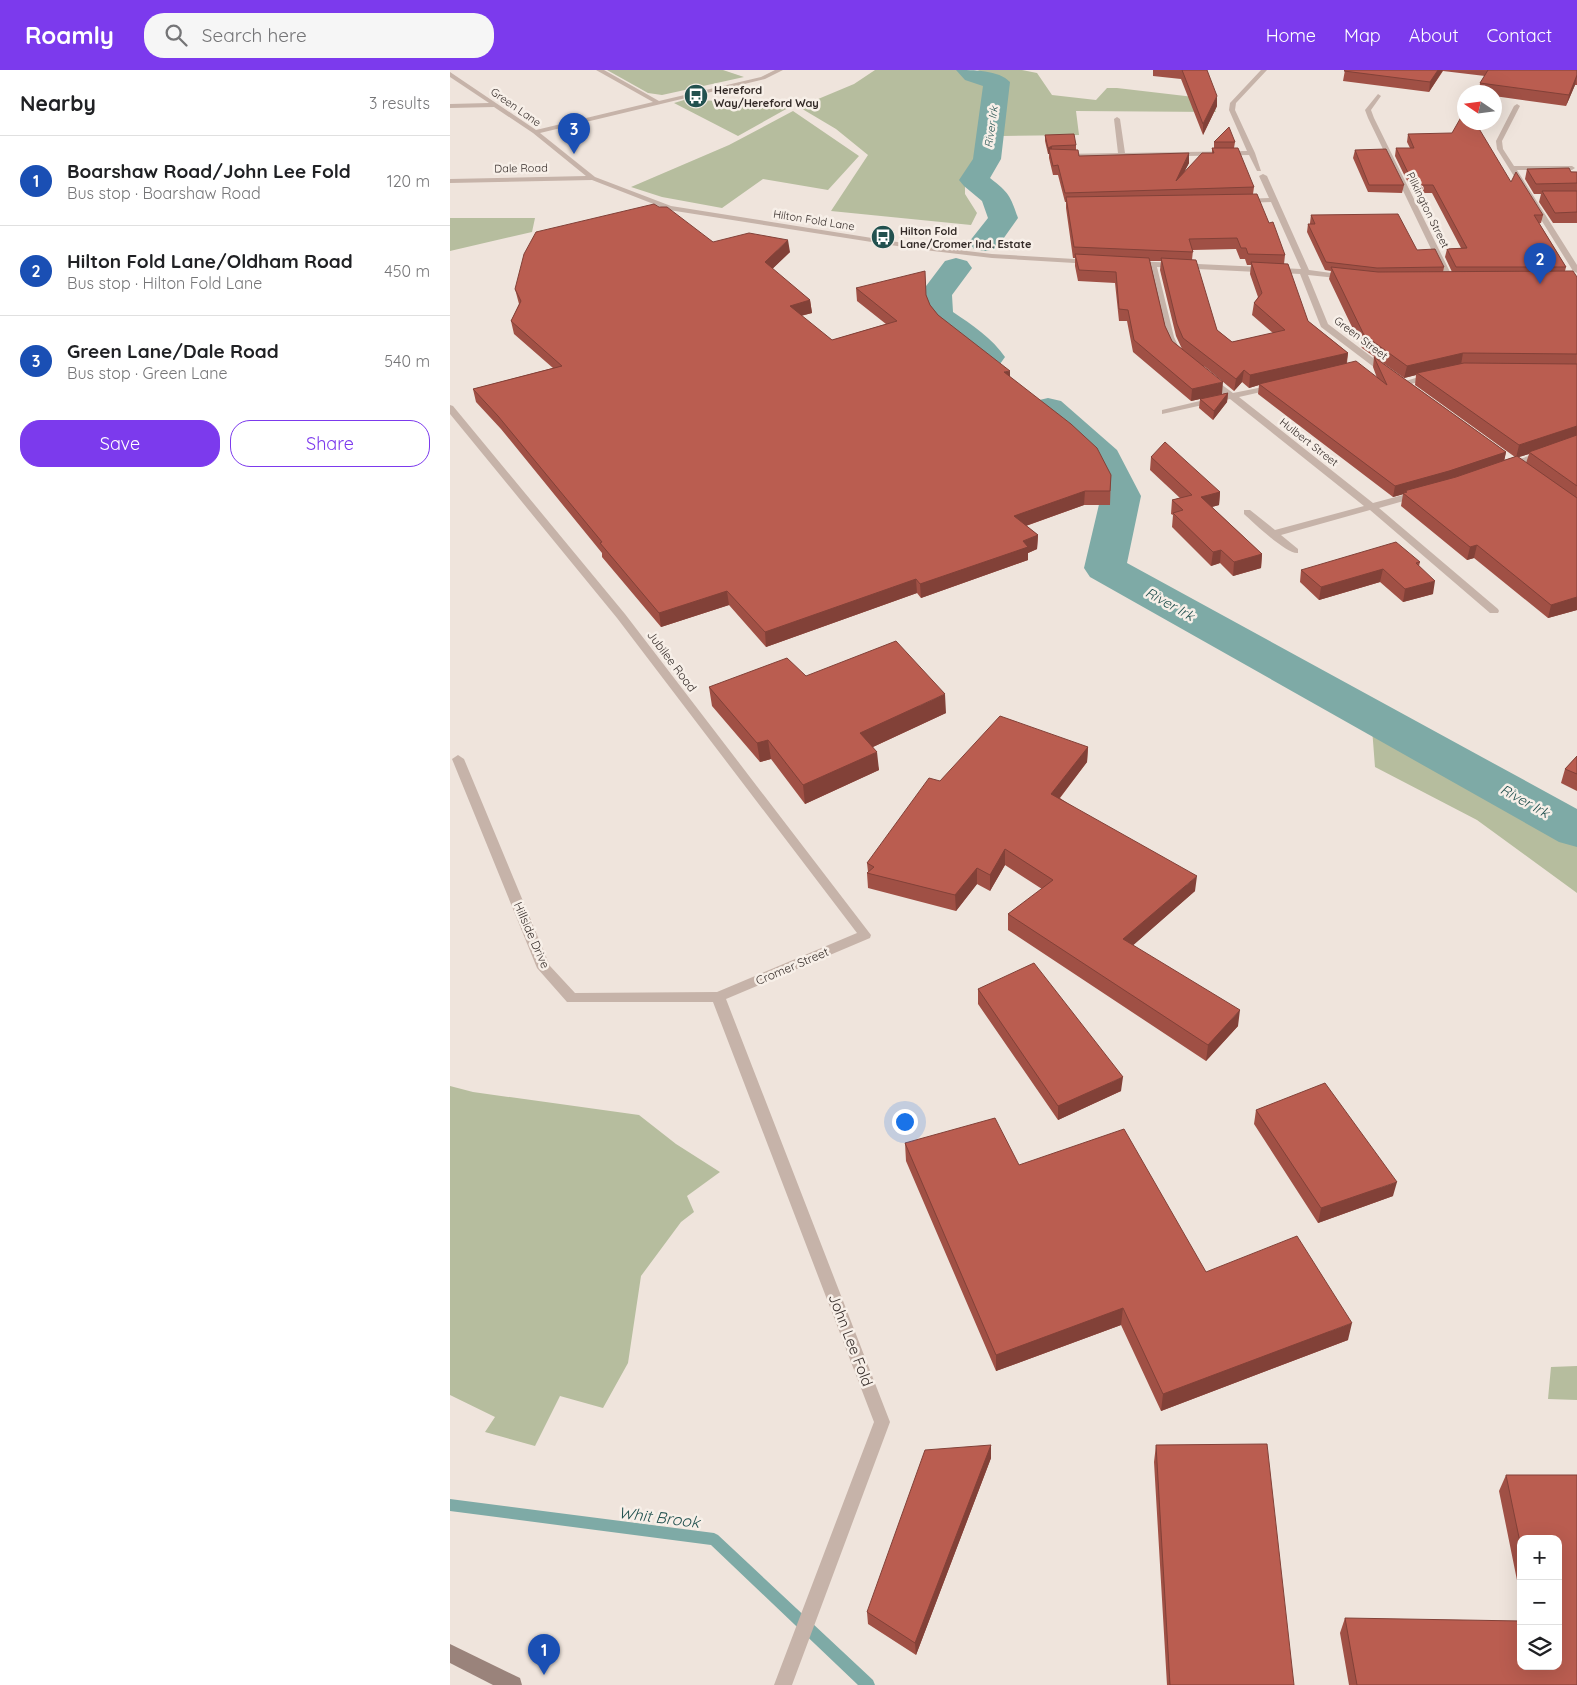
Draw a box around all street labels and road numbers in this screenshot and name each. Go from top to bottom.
street label: Green Lane [488,84,544,130]
street label: Dale Road [494,161,548,175]
street label: Pilkington Street [1404,170,1453,250]
street label: Hilton Fold Lane [772,207,856,233]
street label: Green Street [1331,313,1391,363]
street label: Hulbert Street [1277,415,1341,469]
street label: Jubilee Road [644,627,700,695]
street label: Hillside Drive [511,899,553,971]
street label: Cromer Street [753,944,831,988]
street label: John Lee Fold [825,1291,877,1389]

